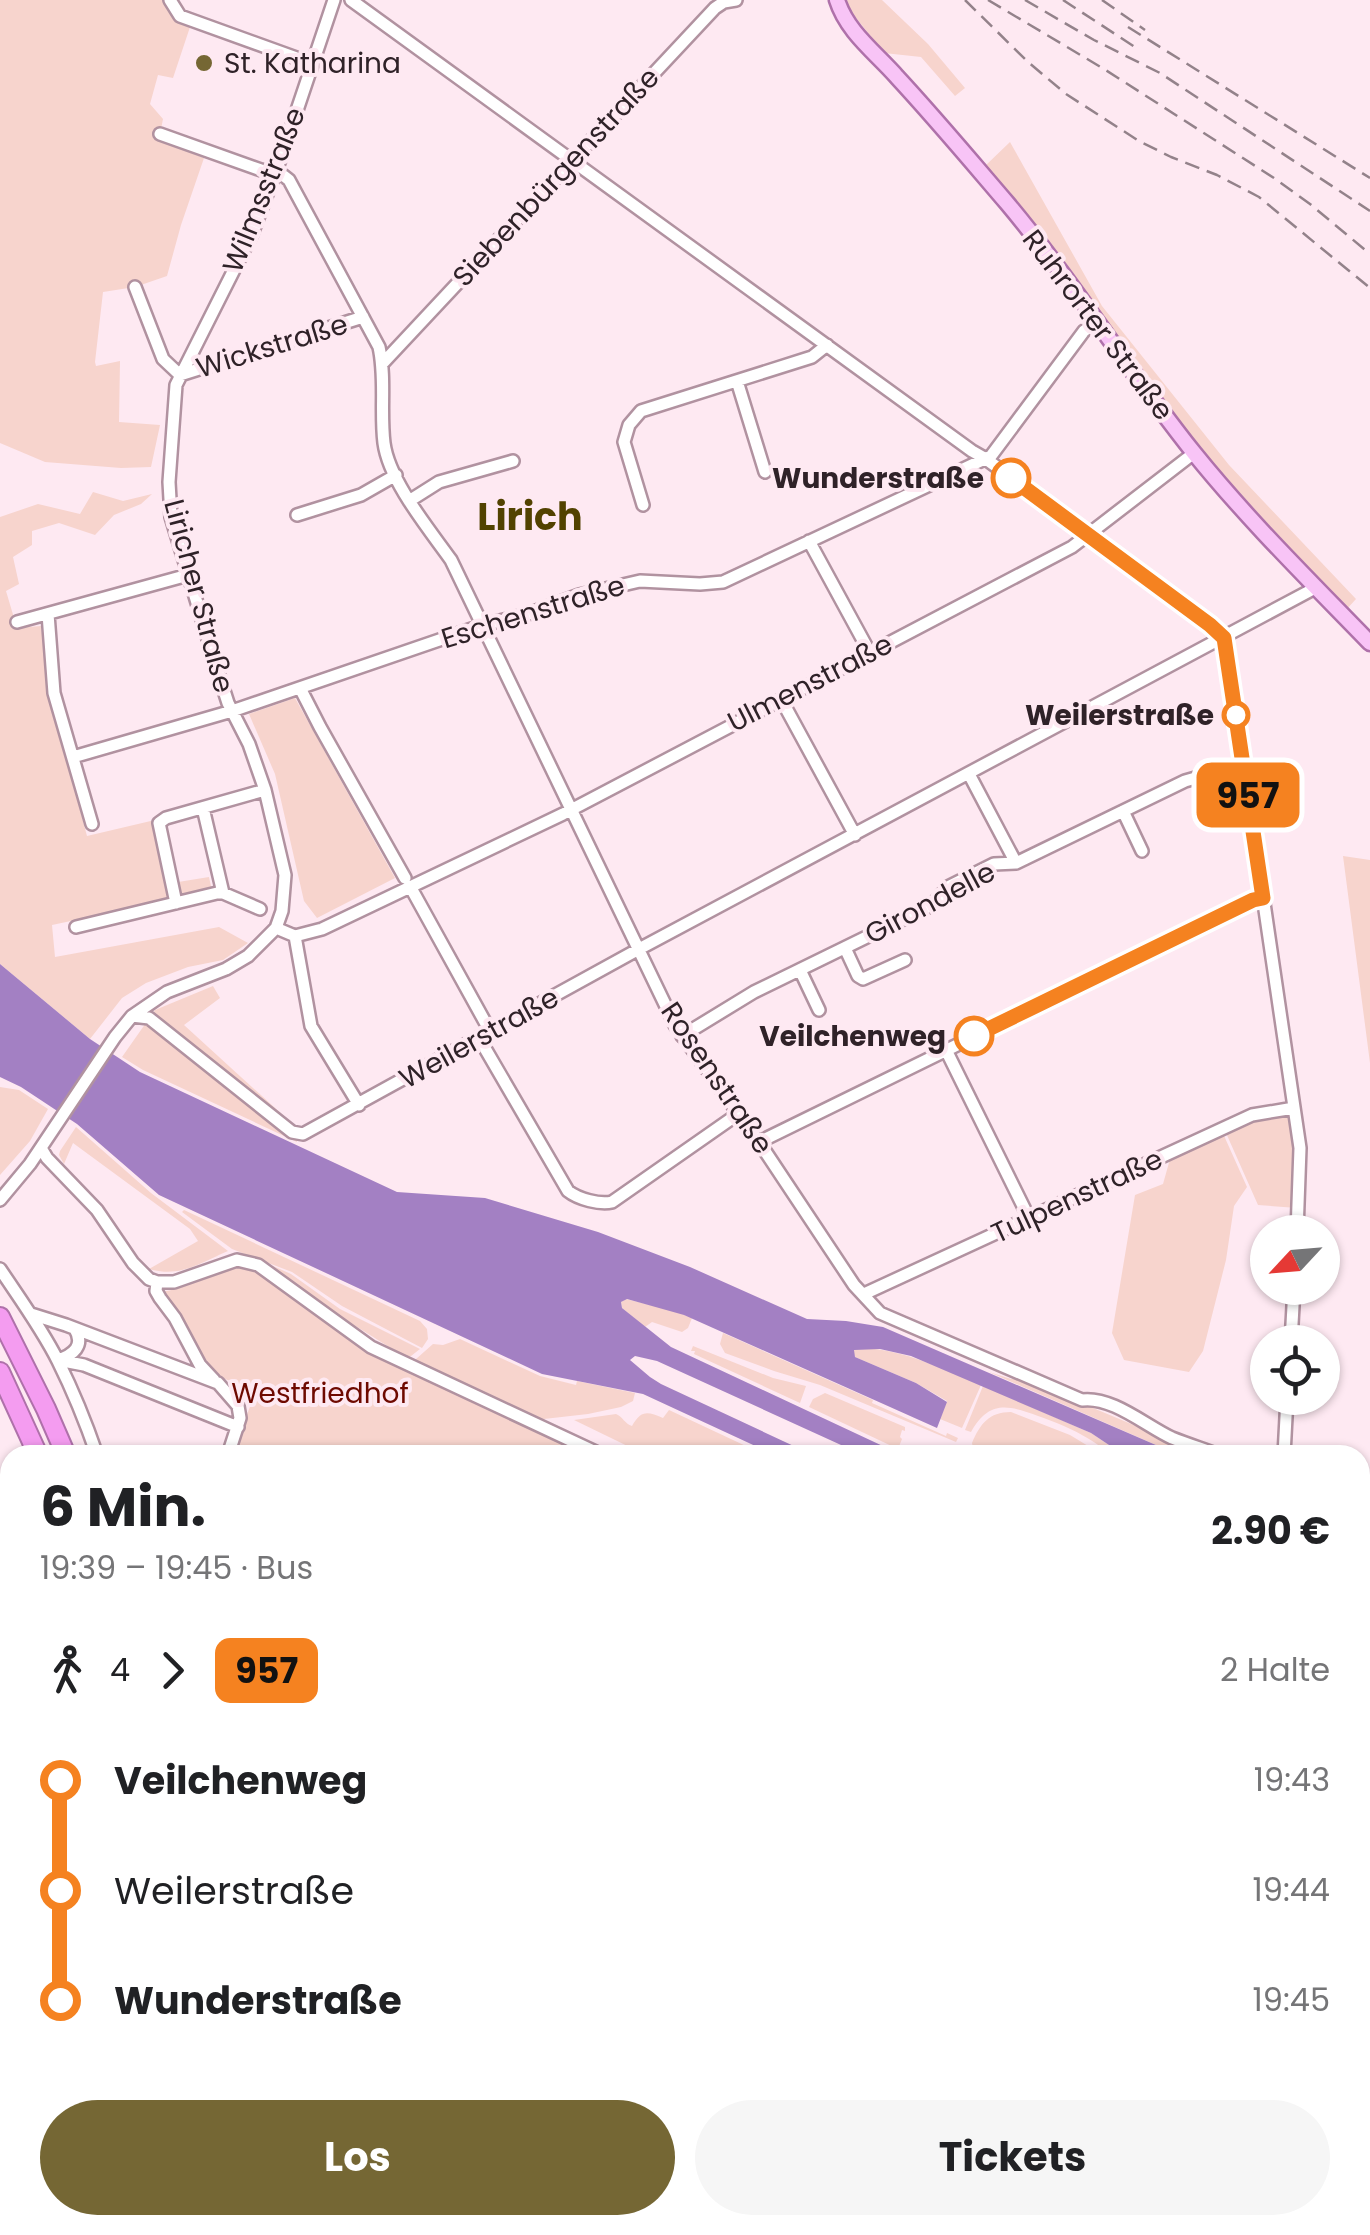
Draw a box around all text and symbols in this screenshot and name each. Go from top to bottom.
place label: St. Katharina [224,44,401,83]
marker: St. Katharina [193,52,215,74]
street label: Siebenbürgenstraße [444,59,668,295]
street label: Wilmsstraße [213,101,315,279]
street label: Ruhrorter Straße [1013,222,1183,428]
street label: Wickstraße [192,305,352,387]
place label: Wunderstraße [772,459,984,498]
marker: Wunderstraße [992,459,1030,497]
district label: Lirich [477,490,583,543]
street label: Liricher Straße [154,495,244,697]
street label: Eschenstraße [437,566,629,658]
street label: Ulmenstraße [721,625,899,741]
place label: Weilerstraße [1025,696,1214,735]
marker: Weilerstraße [1223,702,1249,728]
line badge: 957 [1190,762,1306,828]
text: 957 [1216,771,1280,820]
street label: Girondelle [858,852,1002,954]
street label: Weilerstraße [392,978,566,1098]
street label: Rosenstraße [652,994,782,1162]
place label: Veilchenweg [759,1017,946,1056]
marker: Veilchenweg [955,1017,993,1055]
street label: Tulpenstraße [985,1139,1169,1253]
north arrow [1250,1215,1340,1305]
map controls [1250,1215,1340,1415]
button: locate [1250,1325,1340,1415]
park label: Westfriedhof [231,1374,409,1413]
text: 6 Min. [40,1468,206,1545]
text: 2.90 € [1211,1504,1330,1557]
text: 19:39 – 19:45 · Bus [40,1545,313,1590]
icon: walk [40,1643,95,1698]
icon: forward [145,1643,200,1698]
text: 957 [235,1646,298,1695]
text: 4 [110,1647,130,1692]
text: 2 Halte [1220,1647,1330,1692]
text: Veilchenweg [114,1754,367,1807]
text: 19:43 [1254,1757,1330,1802]
text: Weilerstraße [114,1864,354,1917]
text: 19:44 [1253,1867,1330,1912]
text: Wunderstraße [114,1974,402,2027]
text: 19:45 [1253,1977,1330,2022]
button: Los [40,2100,675,2215]
button: Tickets [695,2100,1330,2215]

